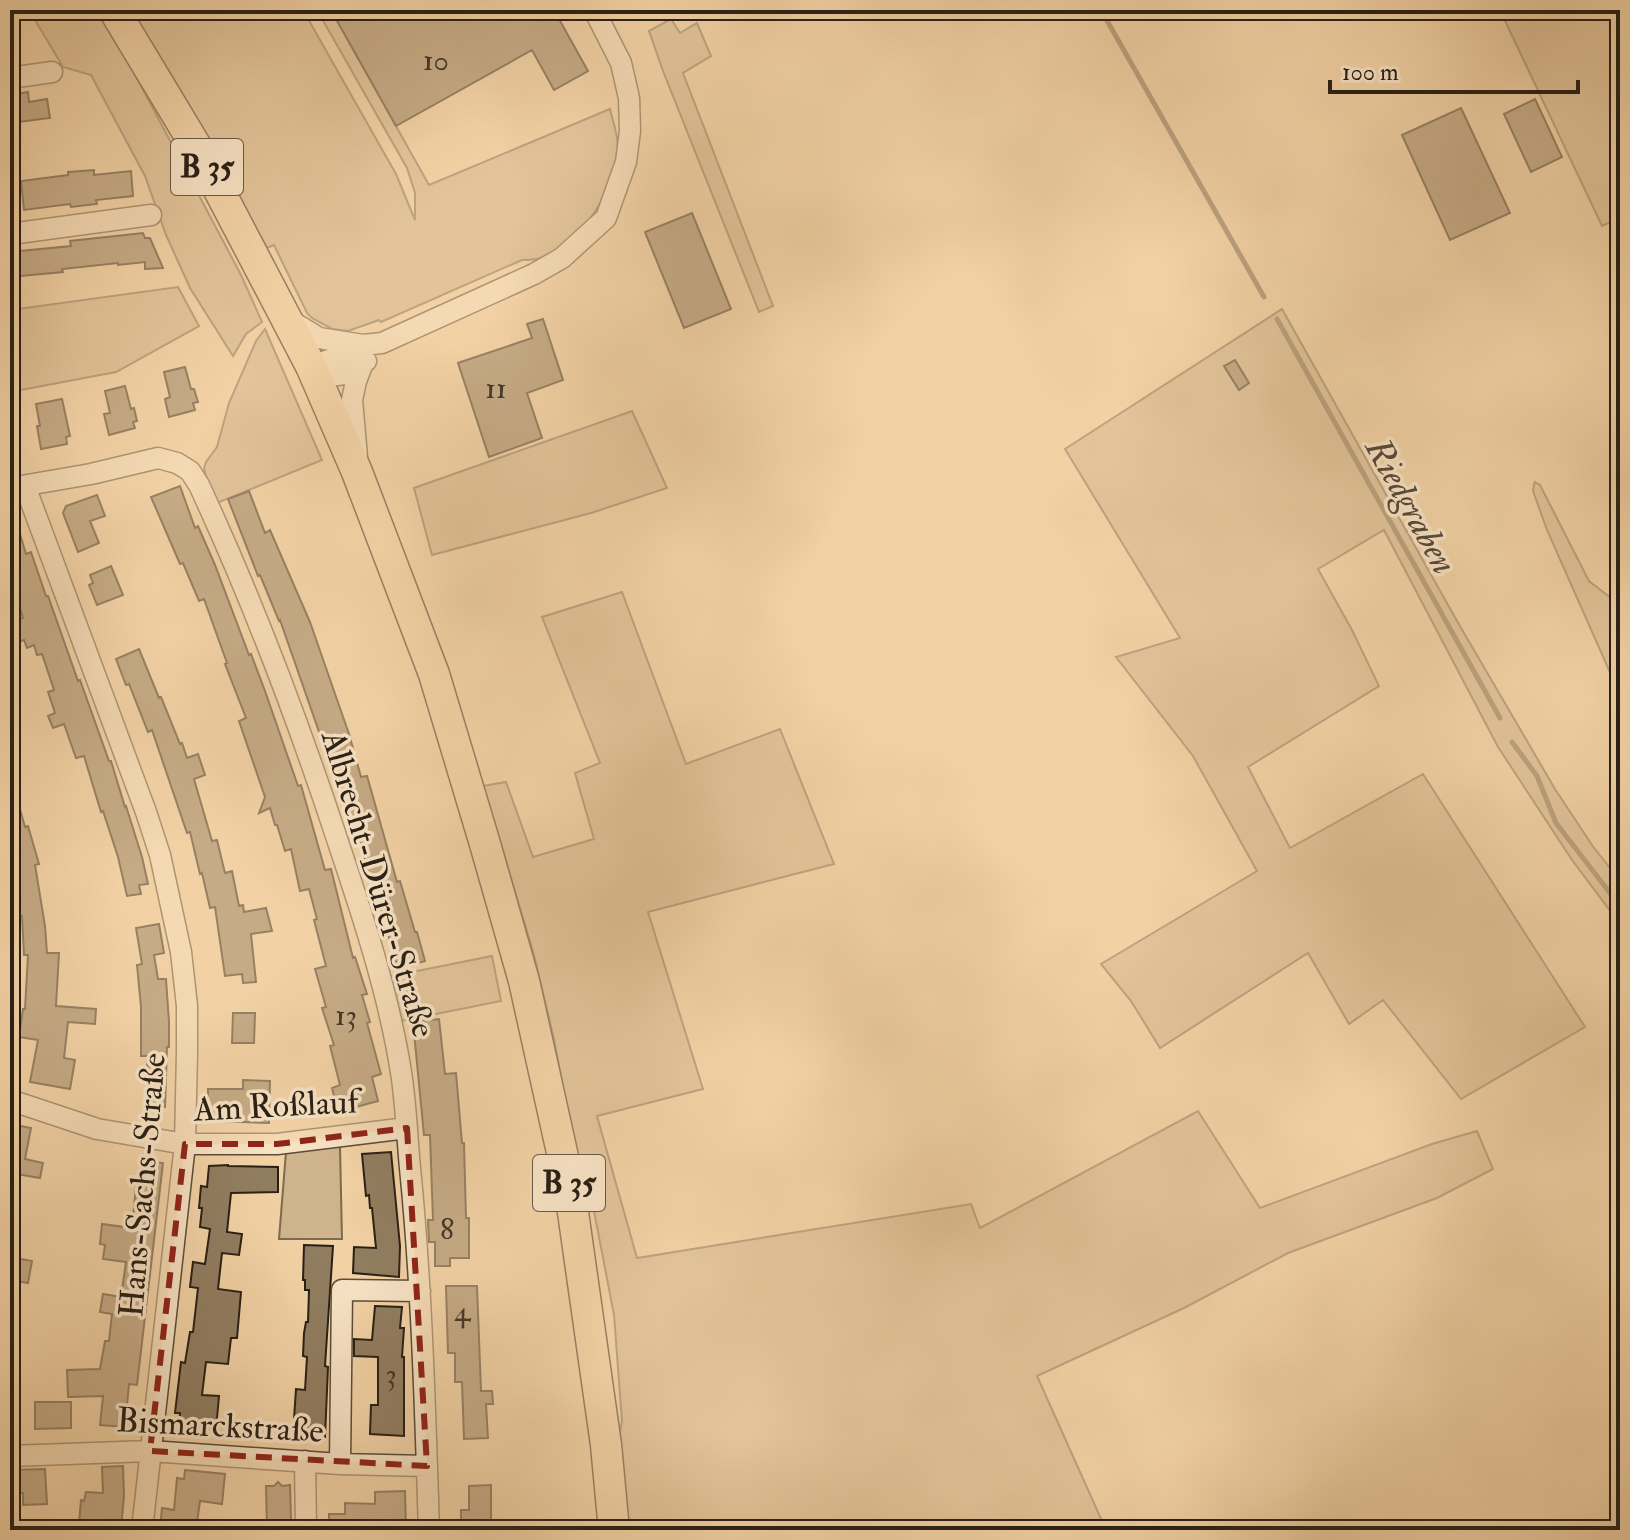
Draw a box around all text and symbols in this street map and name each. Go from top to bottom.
house number: 10 [423,42,449,79]
scale bar [1330,44,1578,94]
text: 100 m [1342,57,1399,88]
road number: B 35 [171,139,243,195]
house number: 11 [485,370,507,407]
water label: Riedgraben [1355,429,1467,582]
street label: Albrecht-Dürer-Straße [311,724,445,1043]
house number: 13 [335,997,357,1034]
street label: Hans-Sachs-Straße [110,1051,176,1319]
street label: Am Roßlauf [192,1080,364,1132]
road number: B 35 [533,1155,605,1211]
house number: 8 [440,1211,454,1248]
house number: 4 [454,1293,472,1330]
house number: 3 [385,1356,397,1393]
street label: Bismarckstraße [115,1399,325,1453]

